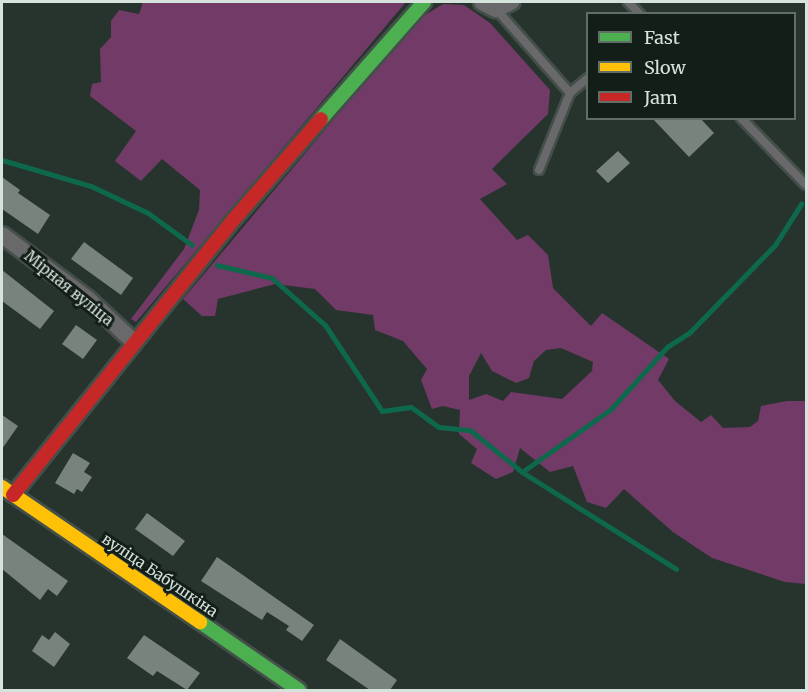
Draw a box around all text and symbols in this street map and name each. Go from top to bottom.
legend [586,12,796,120]
text: Fast [644,26,680,49]
text: Slow [644,56,686,79]
text: Jam [644,86,678,109]
street label: Мірная вуліца [21,247,117,329]
street label: вуліца Бабушкіна [99,530,221,620]

